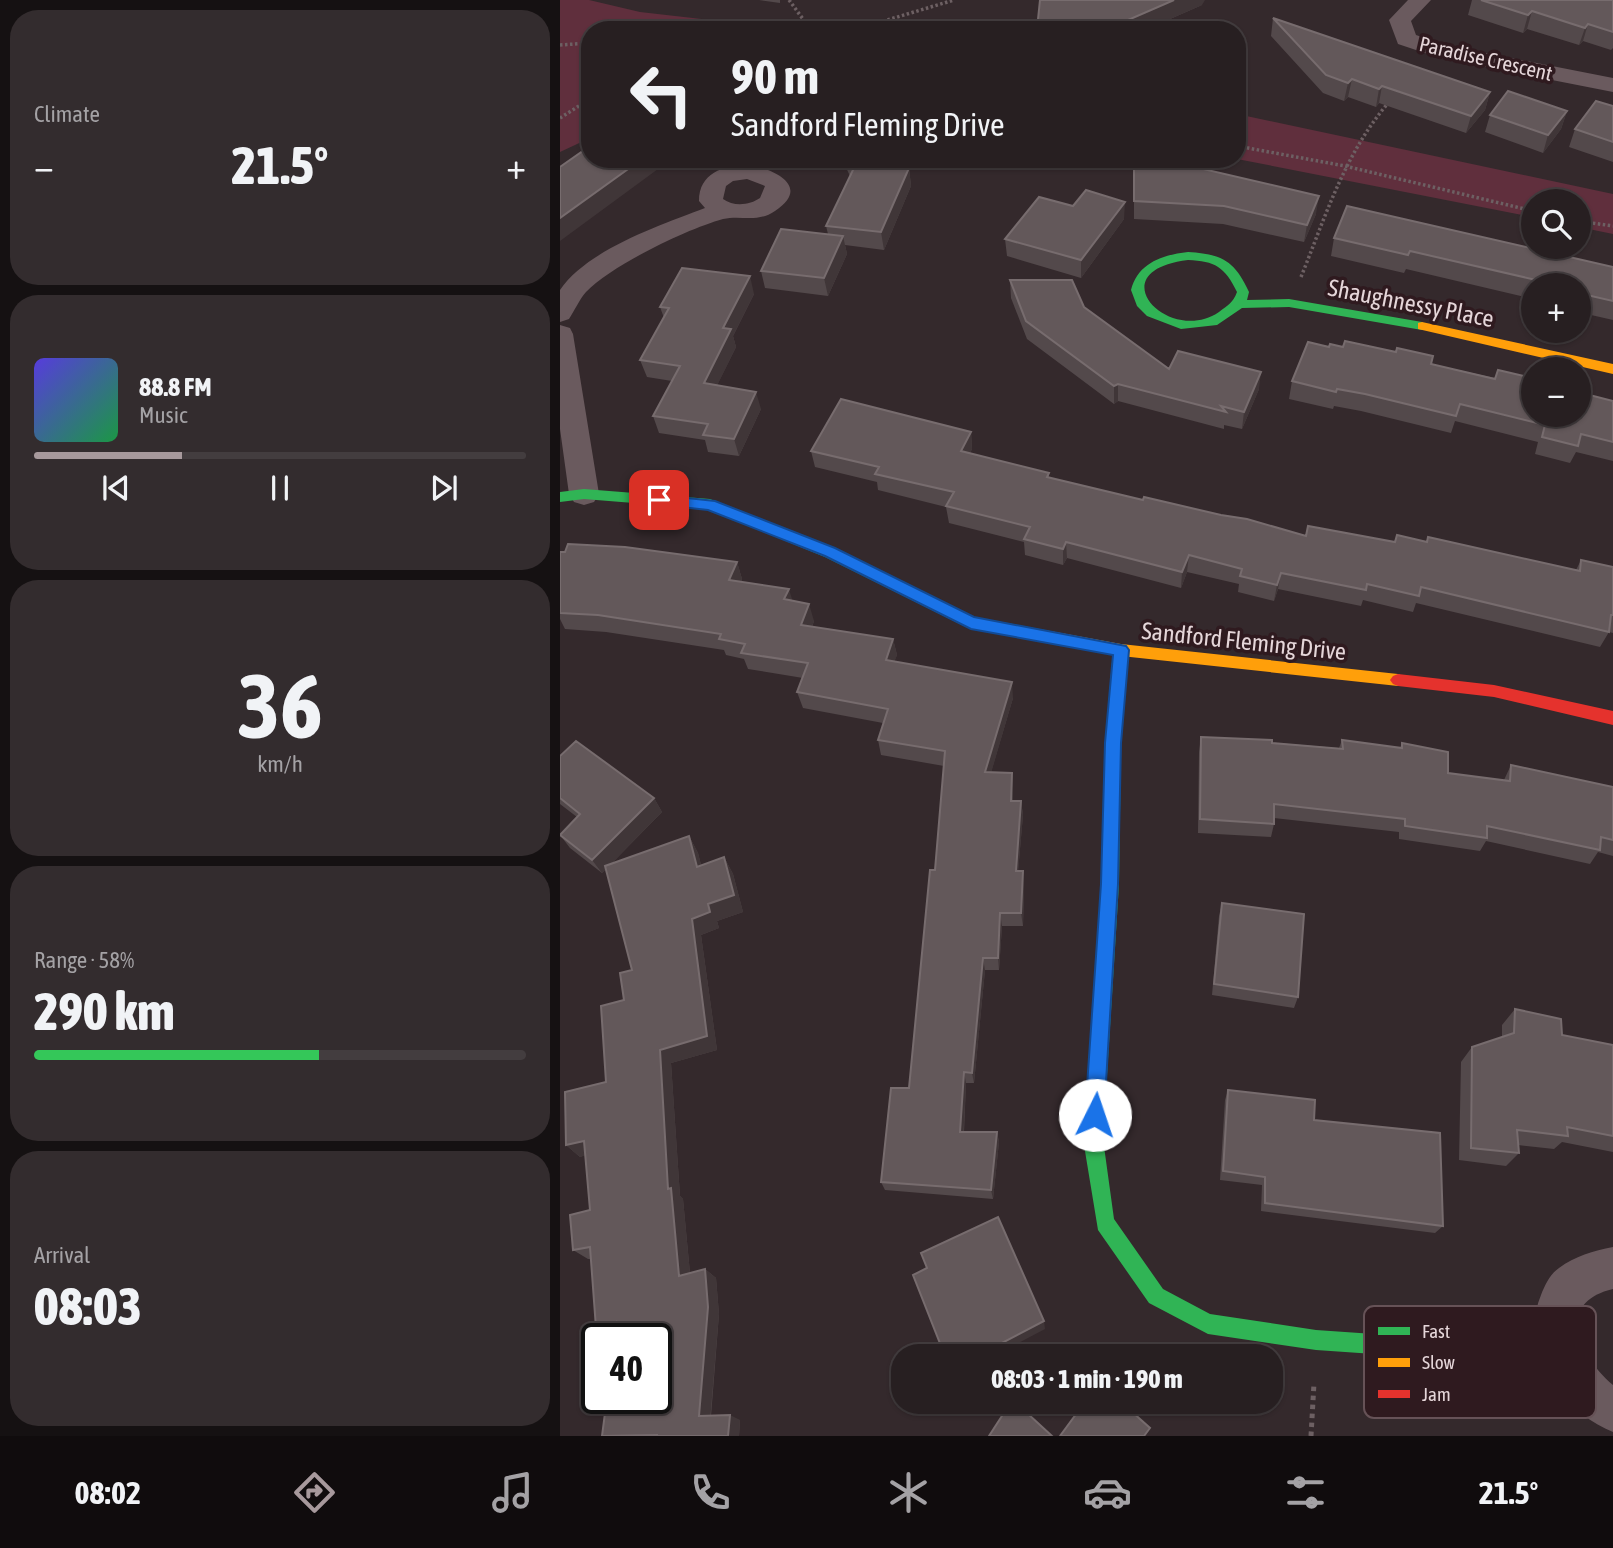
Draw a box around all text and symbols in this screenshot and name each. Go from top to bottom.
street label: Paradise Crescent [1417,31,1555,85]
text: 90 m [731,48,819,104]
icon: left [616,49,707,140]
text: Climate [34,101,100,127]
text: Sandford Fleming Drive [731,106,1005,143]
text: 21.5° [232,135,328,195]
text: − [34,144,54,187]
text: + [506,144,526,187]
map controls [1521,189,1591,427]
button: search [1521,189,1591,259]
button: + [1521,273,1591,343]
street label: Shaughnessy Place [1326,274,1496,332]
button: − [1521,357,1591,427]
text: 88.8 FM [139,372,212,402]
text: Music [139,402,187,428]
icon: previous [97,469,135,507]
icon: pause [261,469,299,507]
icon: next [425,469,463,507]
pin [629,470,689,530]
icon: arrive [640,481,678,519]
street label: Sandford Fleming Drive [1141,617,1347,665]
text: 36 [237,653,323,757]
text: km/h [257,751,303,777]
text: Range · 58% [34,947,134,973]
text: 290 km [34,981,175,1041]
position arrow [1058,1078,1132,1152]
text: Arrival [34,1242,90,1268]
text: 08:03 [34,1276,142,1336]
legend [1364,1306,1596,1418]
text: Fast [1422,1320,1450,1342]
speed limit sign: 40 [581,1323,672,1414]
text: Slow [1422,1351,1456,1373]
text: 08:03 · 1 min · 190 m [991,1364,1183,1394]
text: Jam [1422,1383,1451,1405]
icon: directions [290,1468,339,1517]
icon: music [488,1468,537,1517]
icon: phone [686,1468,735,1517]
icon: climate [884,1468,933,1517]
icon: car [1083,1468,1132,1517]
icon: filters [1281,1468,1330,1517]
text: 08:02 [75,1474,141,1511]
text: 21.5° [1479,1474,1538,1511]

